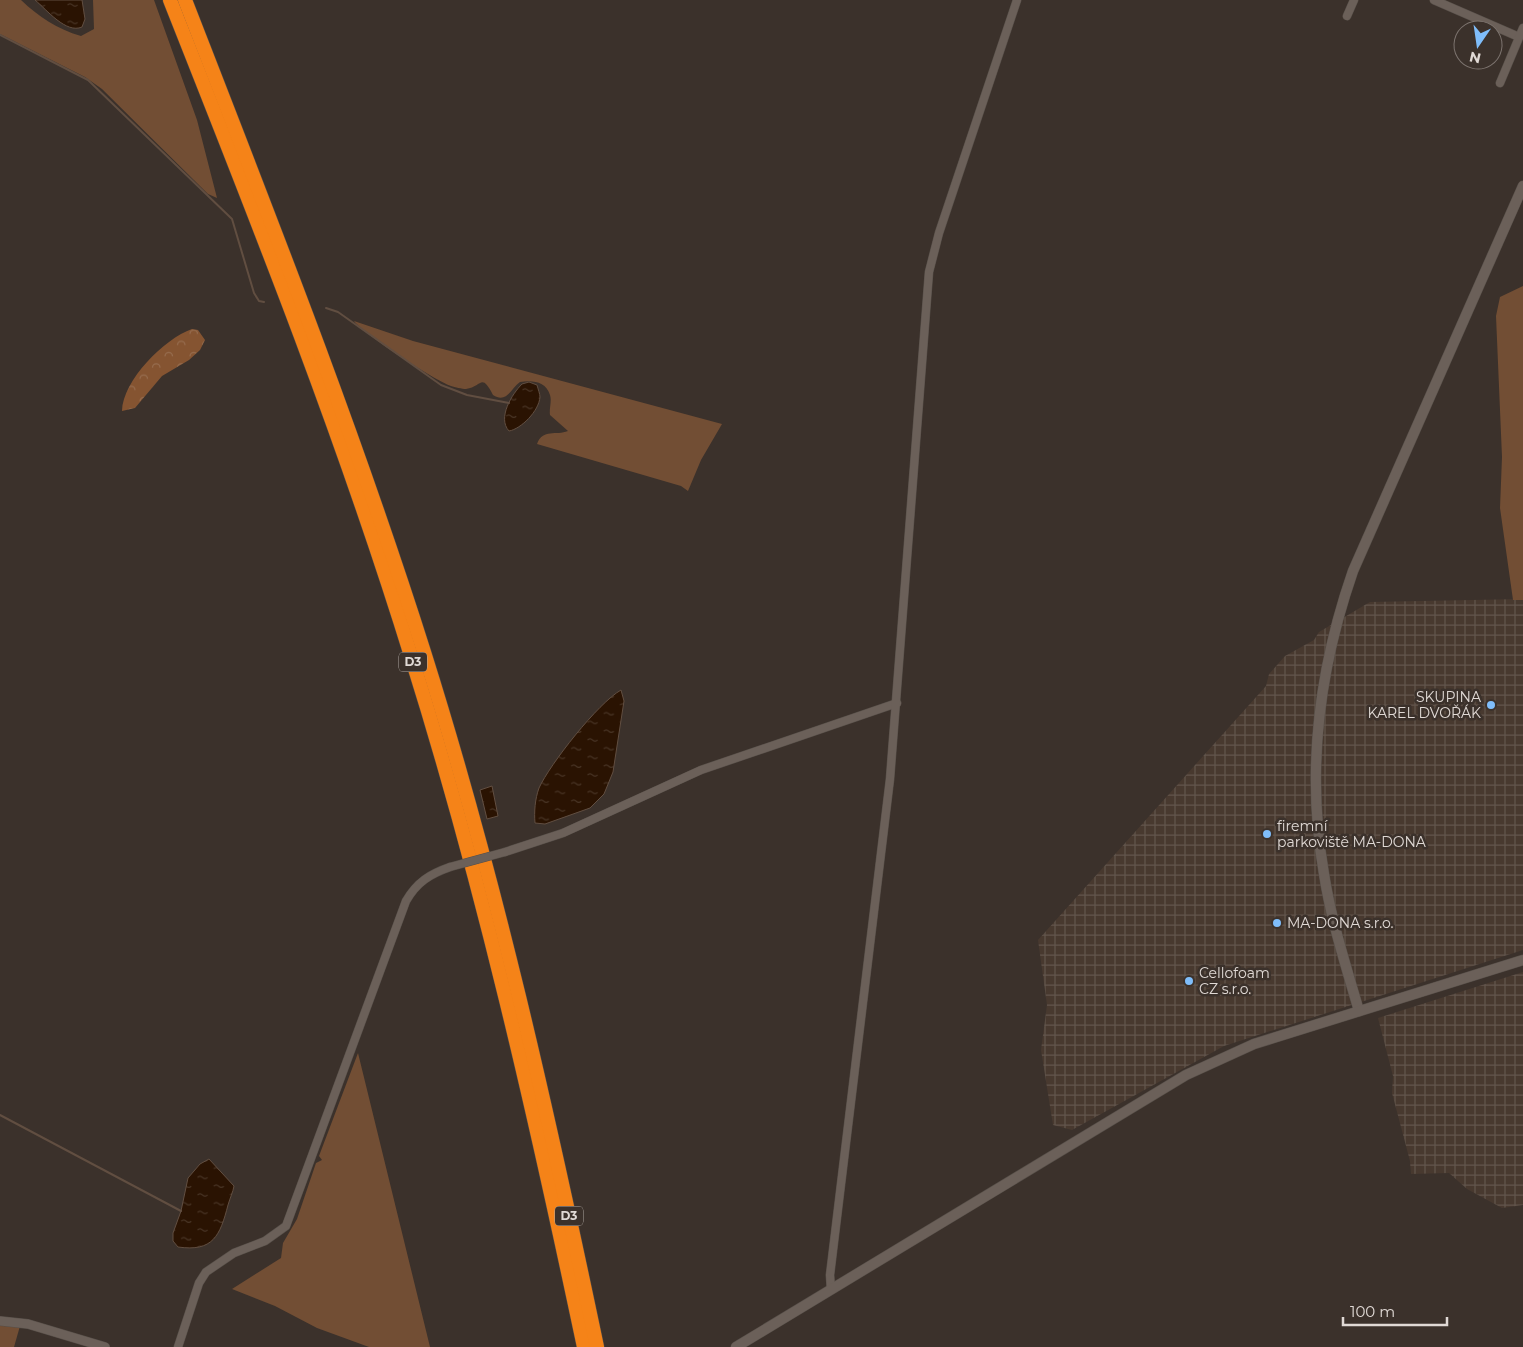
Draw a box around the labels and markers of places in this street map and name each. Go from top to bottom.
place label: SKUPINA KAREL DVOŘÁK [1367,688,1482,722]
marker: SKUPINA KAREL DVOŘÁK [1485,699,1497,711]
place label: firemní parkoviště MA-DONA [1277,817,1427,851]
marker: firemní parkoviště MA-DONA [1261,828,1273,840]
place label: MA-DONA s.r.o. [1287,914,1394,932]
marker: MA-DONA s.r.o. [1271,917,1283,929]
place label: Cellofoam CZ s.r.o. [1199,964,1270,998]
marker: Cellofoam CZ s.r.o. [1183,975,1195,987]

